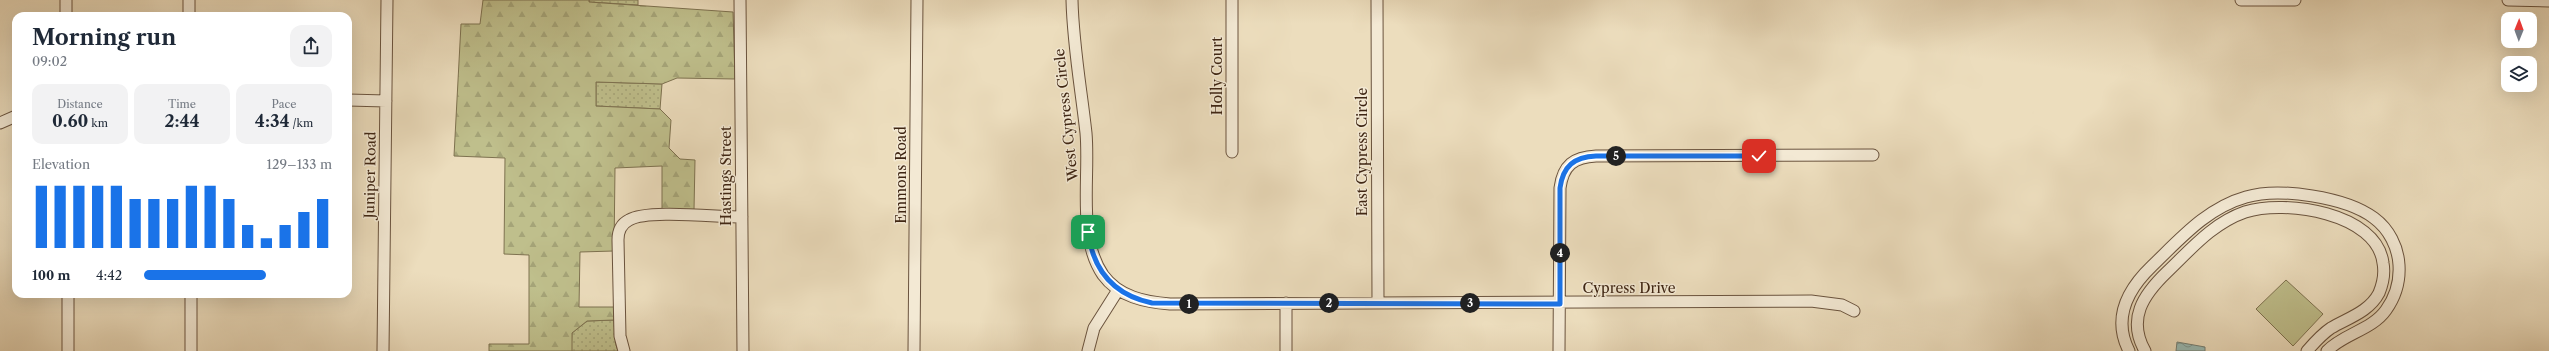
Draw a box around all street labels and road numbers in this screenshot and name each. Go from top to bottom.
street label: Holly Court [1208,37,1226,115]
street label: West Cypress Circle [1050,48,1082,183]
street label: East Cypress Circle [1353,88,1371,216]
street label: Hastings Street [717,126,735,226]
street label: Emmons Road [892,126,910,224]
street label: Juniper Road [360,131,380,221]
street label: Cypress Drive [1582,279,1676,297]

